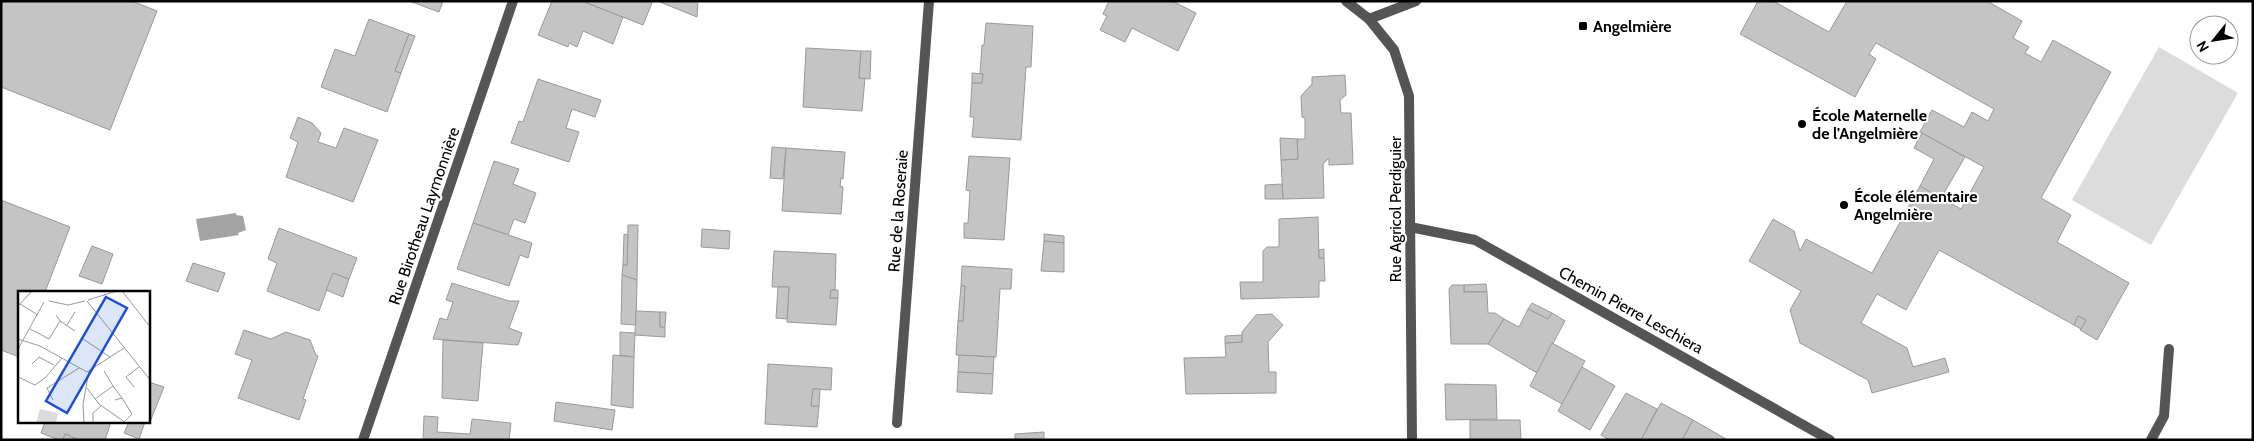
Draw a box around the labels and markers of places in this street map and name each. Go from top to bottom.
place label: Angelmière [1593,17,1672,36]
marker: Angelmière [1577,20,1589,32]
place label: École Maternelle de l'Angelmière [1812,106,1927,143]
marker: École Maternelle de l'Angelmière [1796,118,1808,130]
place label: École élémentaire Angelmière [1854,187,1977,224]
marker: École élémentaire Angelmière [1838,199,1850,211]

